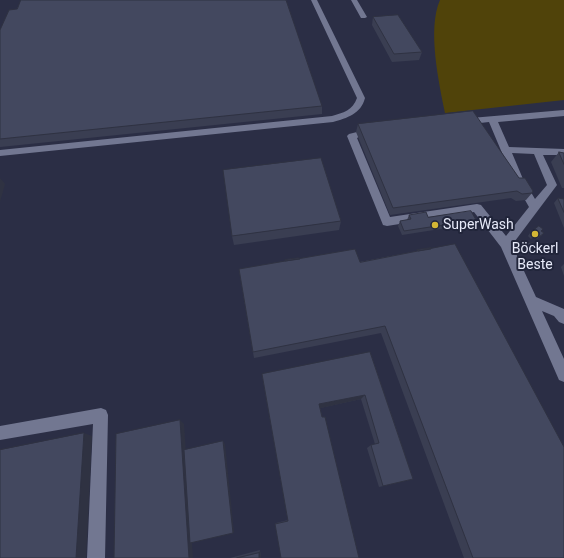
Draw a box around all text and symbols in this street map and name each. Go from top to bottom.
place label: SuperWash [443,217,514,233]
marker: SuperWash [430,220,440,230]
marker: Böckerl Beste [530,229,540,239]
place label: Böckerl Beste [512,241,558,274]

